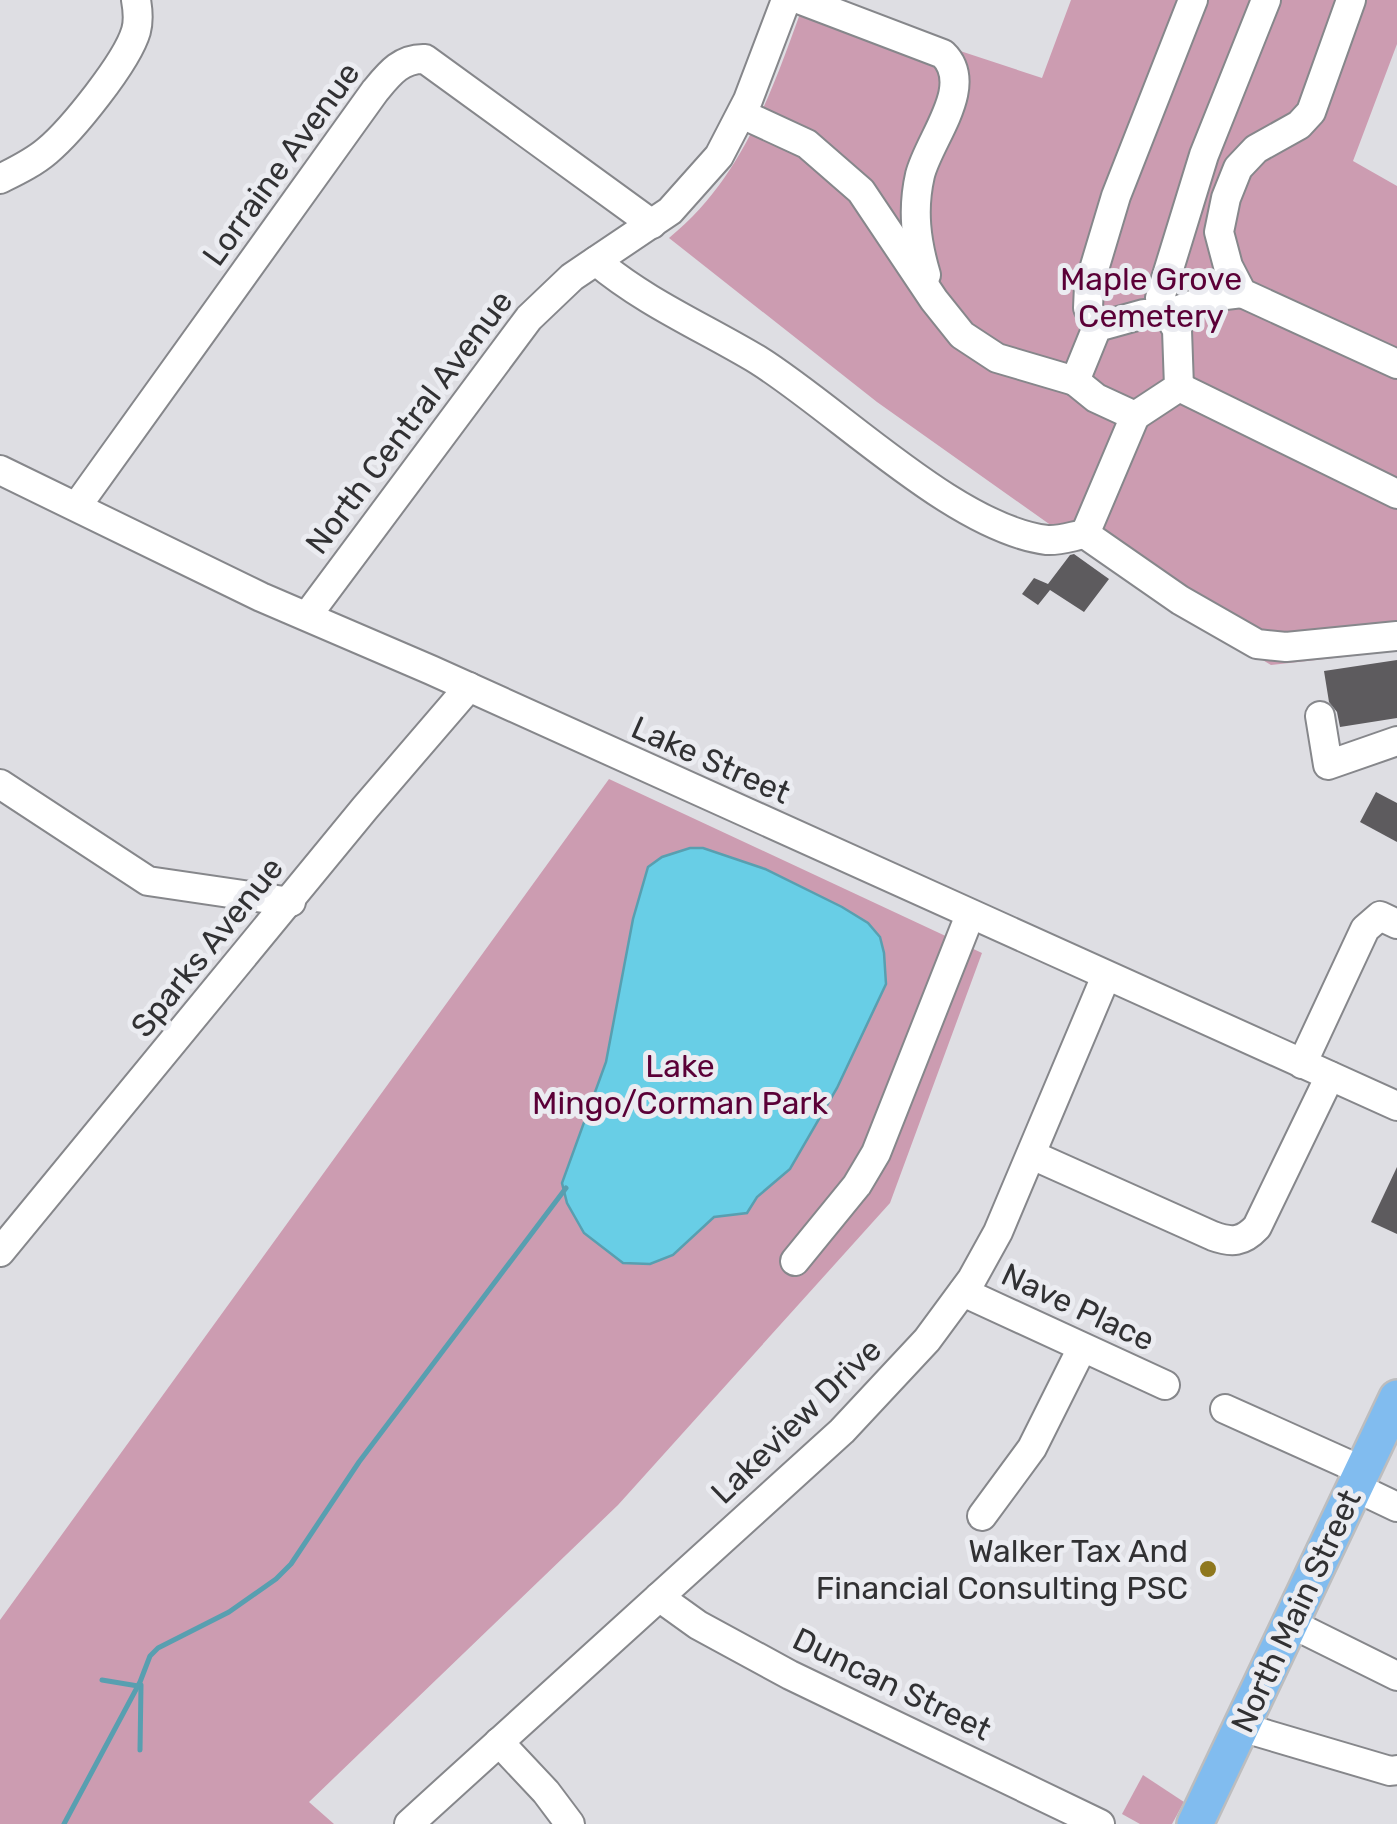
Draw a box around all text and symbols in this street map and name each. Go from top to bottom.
street label: Lorraine Avenue [195,55,367,273]
park label: Maple Grove Cemetery [1060,260,1242,335]
street label: North Central Avenue [298,283,520,561]
street label: Lake Street [626,708,796,812]
street label: Sparks Avenue [123,849,291,1045]
park label: Lake Mingo/Corman Park [532,1047,828,1122]
street label: Nave Place [996,1255,1160,1359]
street label: Lakeview Drive [703,1330,889,1512]
street label: North Main Street [1223,1484,1369,1738]
place label: Walker Tax And Financial Consulting PSC [816,1532,1188,1607]
marker: Walker Tax And Financial Consulting PSC [1197,1558,1219,1580]
street label: Duncan Street [787,1620,997,1748]

